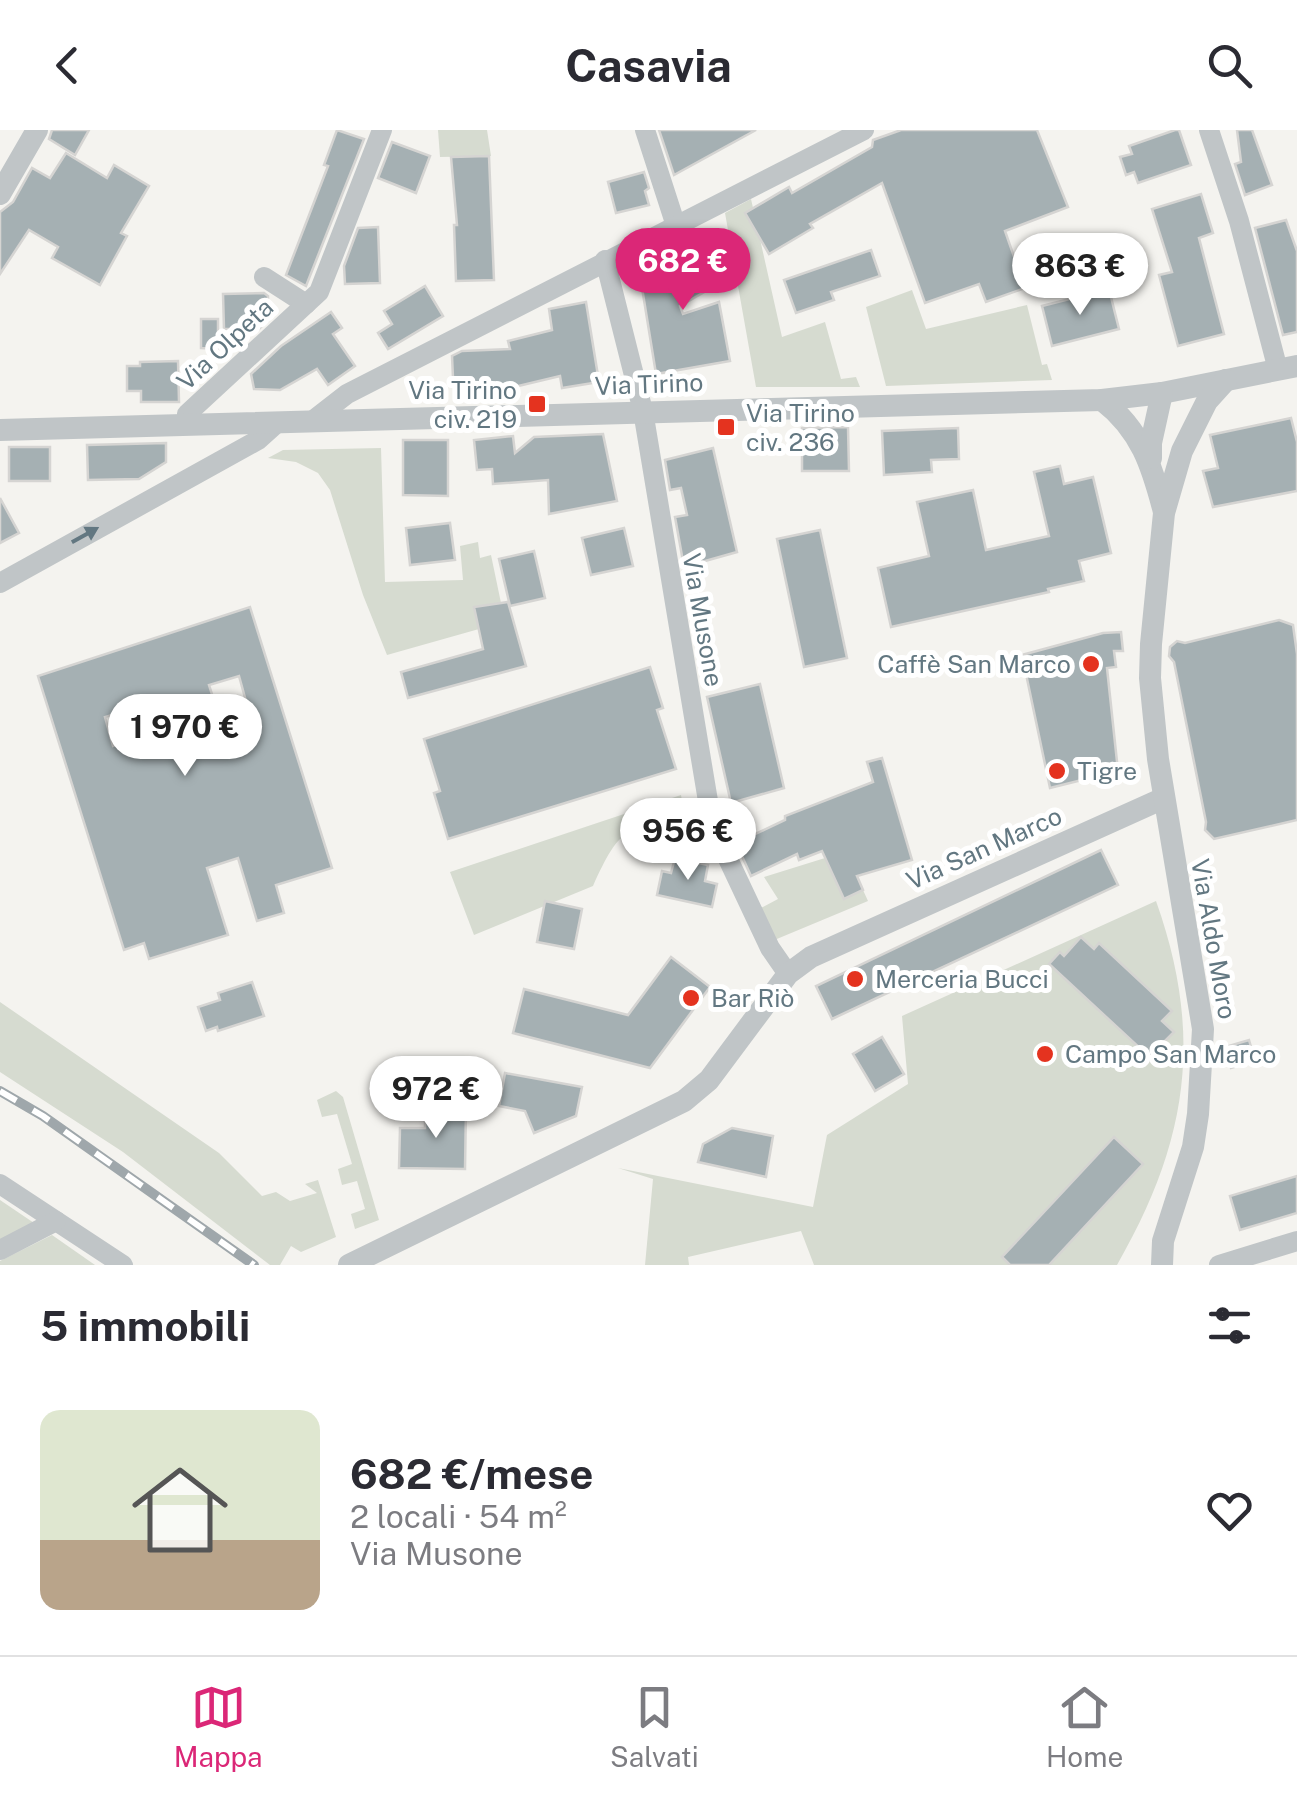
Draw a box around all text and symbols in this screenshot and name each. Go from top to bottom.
icon: back [40,38,95,93]
icon: search [1202,38,1257,93]
text: Casavia [565,39,732,92]
pin: 682 € [613,228,753,313]
pin: 863 € [1010,233,1150,318]
text: 682 € [638,242,728,279]
text: 863 € [1034,247,1126,284]
street label: Via Olpeta [171,292,279,396]
street label: Via Tirino [594,367,704,401]
place label: Via Tirino civ. 219 [408,375,517,434]
marker: Via Tirino civ. 219 [526,393,548,415]
place label: Via Tirino civ. 236 [746,398,855,457]
marker: Via Tirino civ. 236 [715,416,737,438]
one-way arrow [71,527,100,544]
street label: Via Musone [677,551,729,689]
place label: Caffè San Marco [877,649,1071,679]
marker: Caffè San Marco [1080,653,1102,675]
pin: 1 970 € [93,694,277,779]
text: 1 970 € [130,708,240,745]
place label: Tigre [1077,756,1137,786]
marker: Tigre [1046,760,1068,782]
pin: 956 € [618,798,758,883]
street label: Via San Marco [902,800,1066,896]
text: 956 € [642,812,734,849]
street label: Via Aldo Moro [1185,856,1243,1022]
place label: Merceria Bucci [875,964,1049,994]
marker: Merceria Bucci [844,968,866,990]
place label: Bar Riò [711,983,795,1013]
marker: Bar Riò [680,987,702,1009]
place label: Campo San Marco [1065,1039,1277,1069]
marker: Campo San Marco [1034,1043,1056,1065]
pin: 972 € [366,1056,506,1141]
text: 972 € [391,1070,481,1107]
icon: filters [1202,1298,1257,1353]
text: 5 immobili [40,1301,250,1350]
text: 682 €/mese [350,1449,593,1498]
icon: home [120,1450,240,1570]
icon: heart [1202,1483,1257,1538]
text: 2 locali · 54 m² [350,1498,567,1535]
text: Via Musone [350,1535,523,1572]
tab: Mappa [174,1680,263,1773]
tab: Salvati [610,1680,699,1773]
tab: Home [1046,1680,1123,1773]

